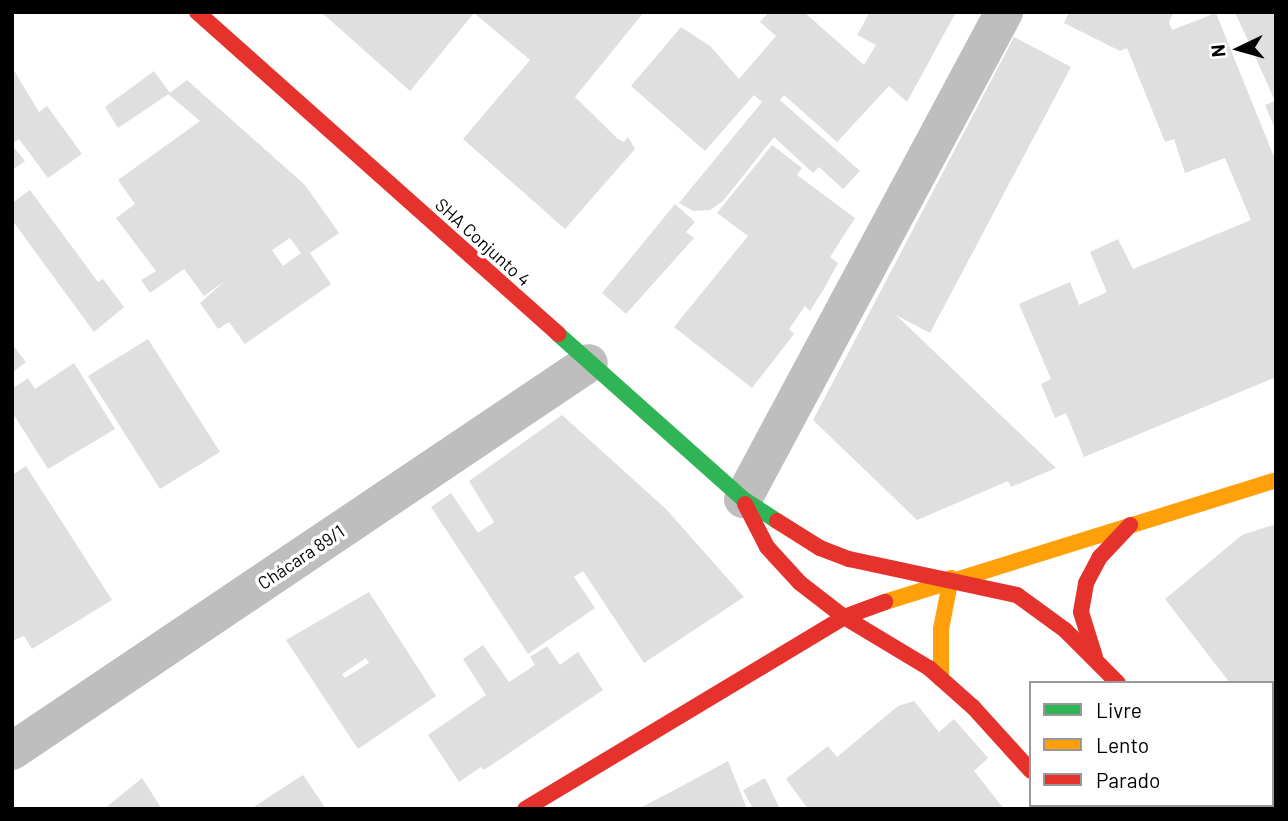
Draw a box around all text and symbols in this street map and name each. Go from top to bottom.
north arrow [1204,14,1274,84]
text: N [1206,44,1230,58]
street label: SHA Conjunto 4 [431,194,535,290]
street label: Chácara 89/1 [254,520,348,594]
legend [1029,681,1274,807]
text: Livre [1096,697,1142,722]
text: Lento [1096,732,1149,757]
text: Parado [1096,767,1160,792]

